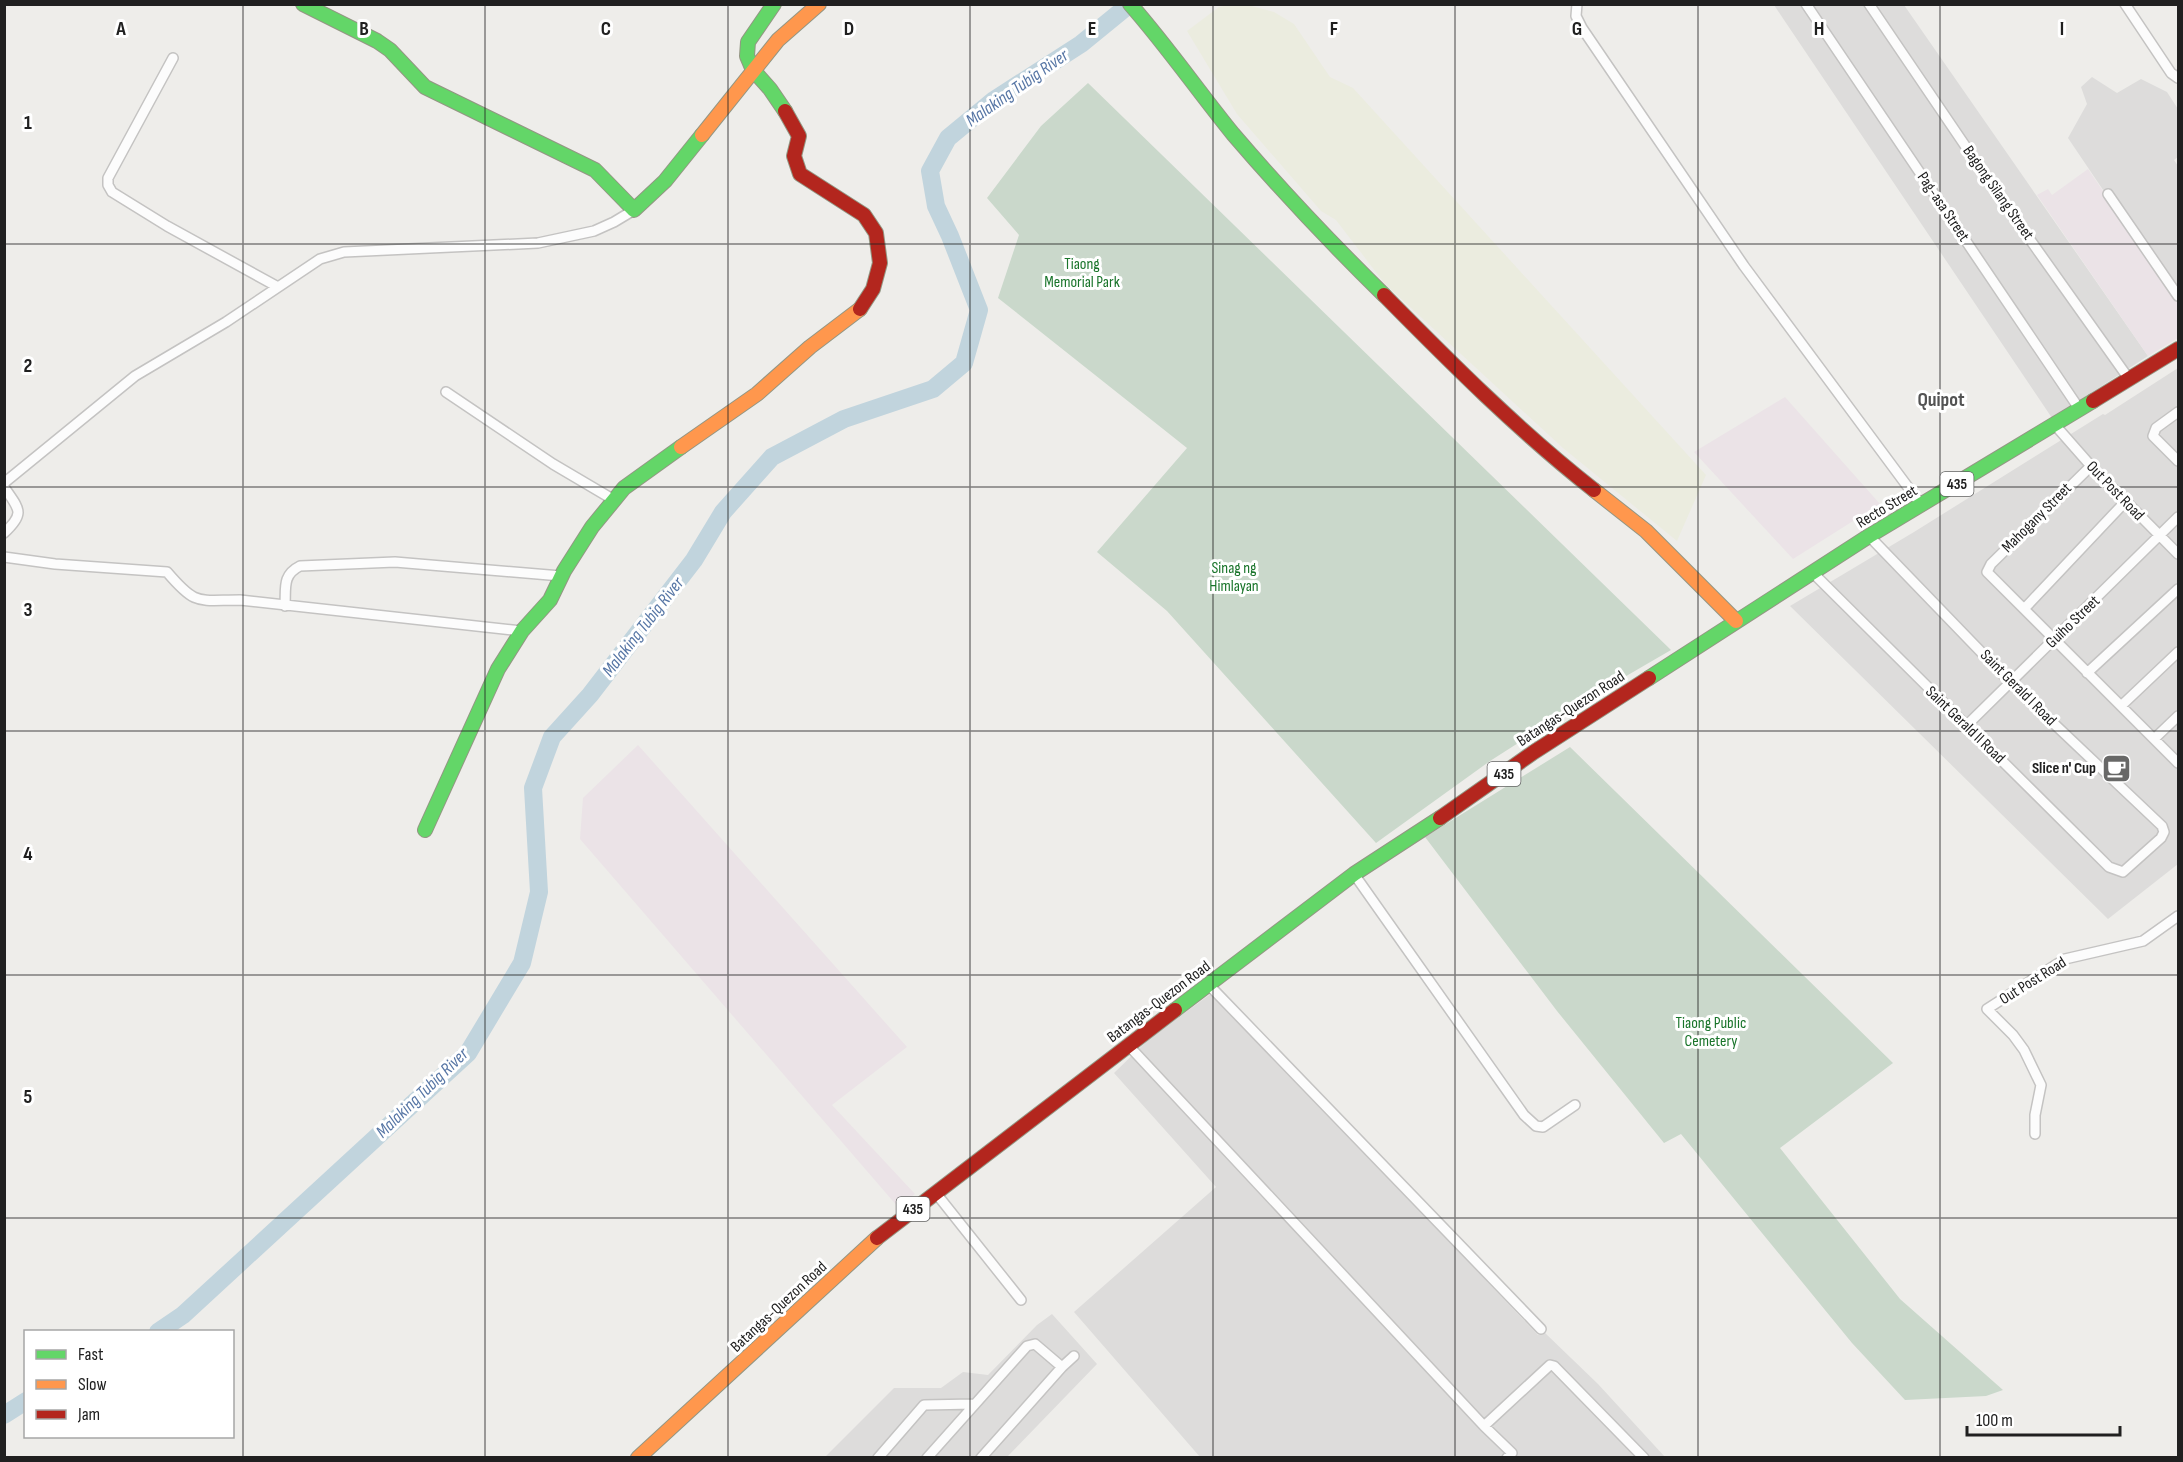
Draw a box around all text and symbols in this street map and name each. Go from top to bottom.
text: A [115,17,126,41]
text: B [359,17,369,41]
text: C [601,17,611,41]
text: D [844,17,854,41]
text: E [1088,17,1096,41]
text: F [1330,17,1338,41]
text: G [1572,17,1582,41]
text: H [1814,17,1824,41]
text: I [2060,17,2064,41]
water label: Malaking Tubig River [962,44,1073,131]
text: 1 [24,111,32,135]
street label: Bagong Silang Street [1959,142,2038,244]
street label: Pag-asa Street [1913,169,1973,245]
park label: Tiaong Memorial Park [1044,255,1120,292]
text: 2 [24,354,32,378]
district label: Quipot [1917,388,1965,412]
street label: Out Post Road [2082,457,2148,525]
road number: 435 [1940,472,1974,496]
street label: Mahogany Street [1998,479,2076,557]
street label: Recto Street [1853,481,1921,533]
park label: Sinag ng Himlayan [1209,559,1259,596]
water label: Malaking Tubig River [598,572,689,681]
street label: Guiho Street [2042,592,2104,652]
text: 3 [24,598,33,622]
street label: Saint Gerald I Road [1976,646,2060,730]
street label: Batangas-Quezon Road [1514,667,1628,751]
street label: Saint Gerald II Road [1921,682,2009,768]
cafe icon: Slice n' Cup [2101,752,2133,784]
place label: Slice n' Cup [2032,759,2096,778]
road number: 435 [1488,762,1520,786]
text: 4 [23,842,33,866]
street label: Out Post Road [1996,953,2070,1009]
street label: Batangas-Quezon Road [1104,957,1214,1047]
park label: Tiaong Public Cemetery [1676,1014,1746,1051]
water label: Malaking Tubig River [372,1043,473,1142]
text: 5 [24,1085,33,1109]
road number: 435 [896,1197,930,1221]
street label: Batangas-Quezon Road [727,1258,831,1356]
legend [24,1330,234,1438]
text: Fast [78,1344,104,1365]
text: Slow [78,1374,107,1395]
scale bar [1967,1399,2120,1437]
text: Jam [77,1404,100,1425]
text: 100 m [1976,1410,2013,1431]

